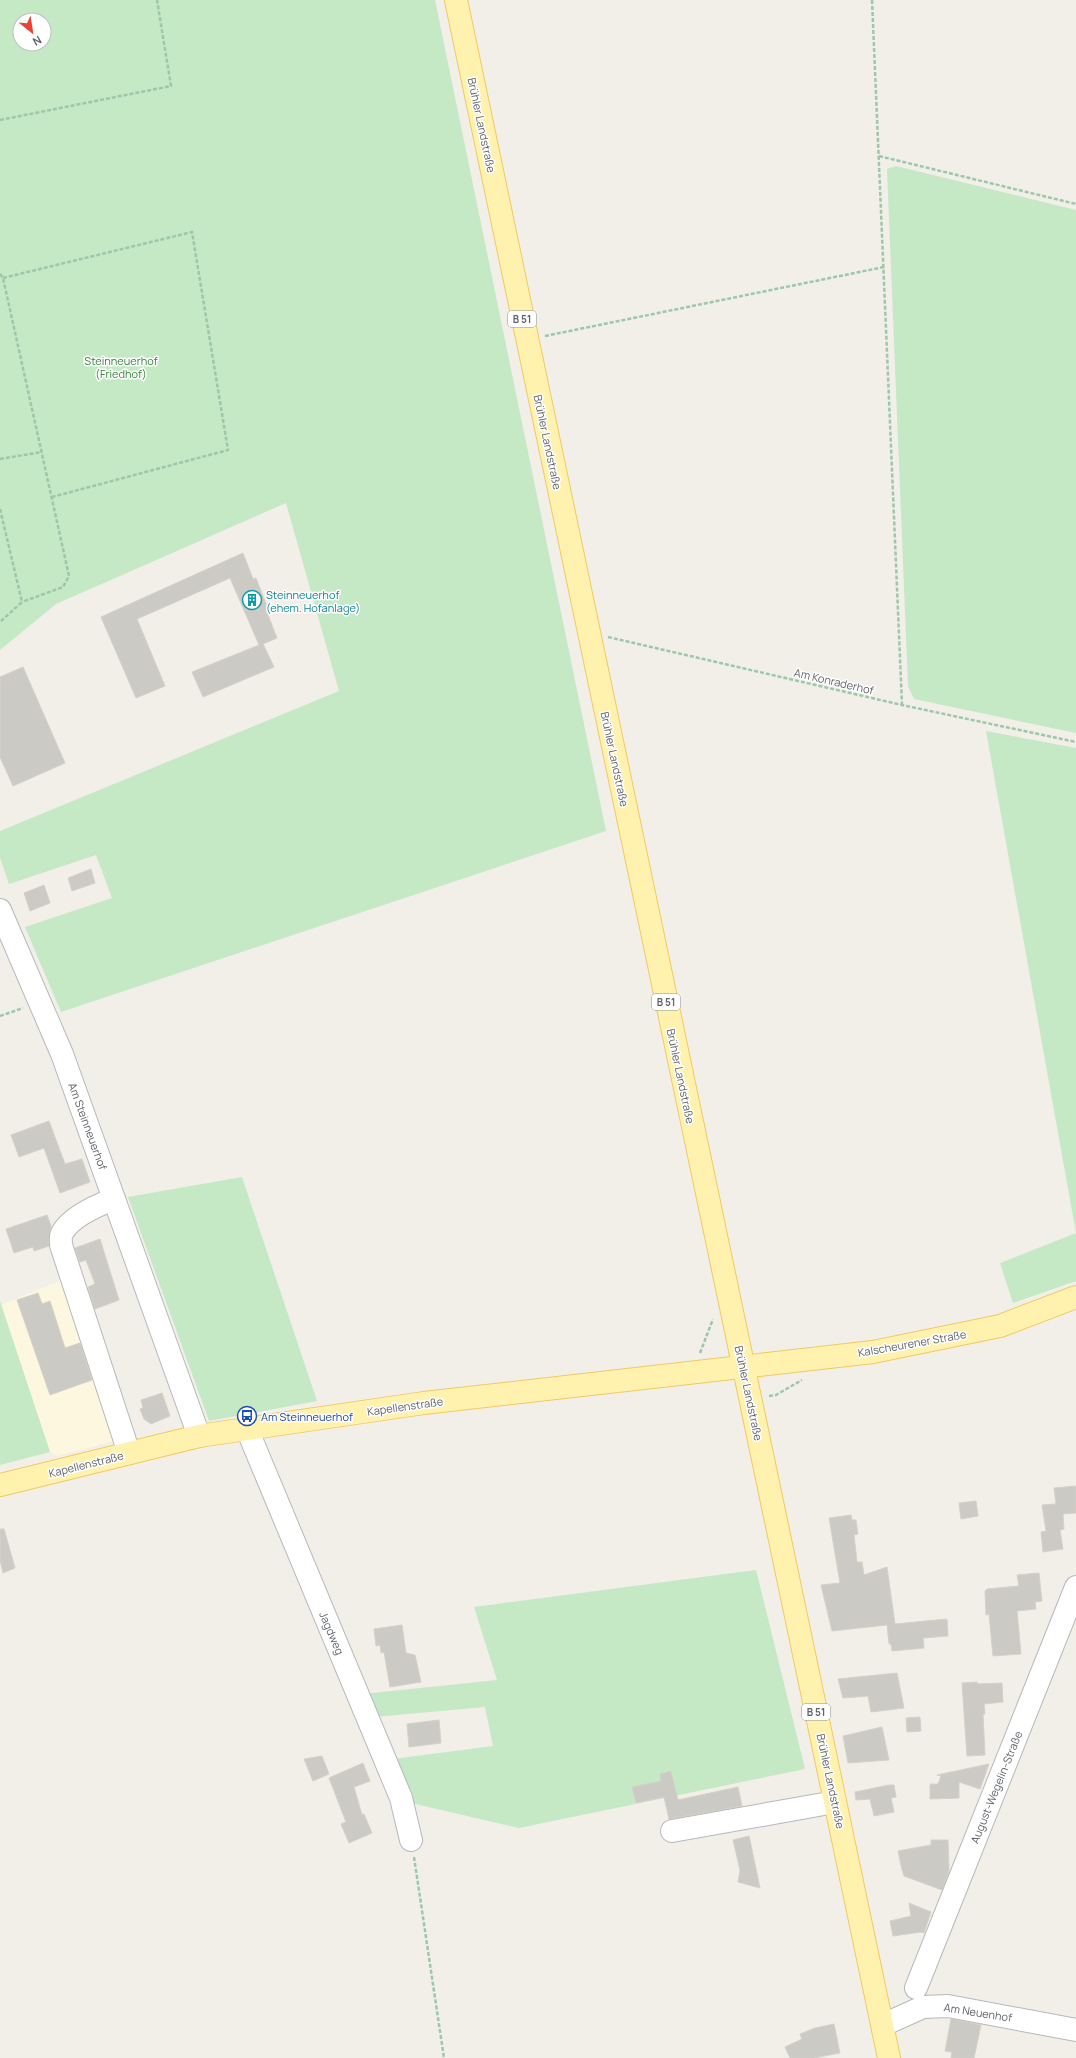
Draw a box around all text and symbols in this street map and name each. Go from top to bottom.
north arrow [12,12,52,52]
text: N [30,33,44,50]
street label: Brühler Landstraße [465,76,500,174]
road number: B 51 [508,311,536,327]
park label: Steinneuerhof (Friedhof) [84,353,158,381]
street label: Brühler Landstraße [531,393,566,491]
place label: Steinneuerhof (ehem. Hofanlage) [266,587,360,615]
building icon: Steinneuerhof (ehem. Hofanlage) [241,589,263,611]
street label: Am Konraderhof [793,665,875,697]
street label: Brühler Landstraße [598,710,633,808]
road number: B 51 [652,994,680,1010]
street label: Brühler Landstraße [664,1027,699,1125]
street label: Am Steinneuerhof [65,1080,111,1172]
street label: Kalscheurener Straße [857,1326,968,1360]
street label: Brühler Landstraße [732,1344,767,1442]
street label: Kapellenstraße [366,1393,445,1419]
bus stop icon: Am Steinneuerhof [236,1405,258,1427]
place label: Am Steinneuerhof [261,1409,353,1424]
street label: Kapellenstraße [47,1447,126,1481]
street label: Jagdweg [316,1609,348,1657]
road number: B 51 [802,1704,830,1720]
street label: August-Wegelin-Straße [967,1728,1026,1846]
street label: Brühler Landstraße [814,1732,849,1830]
street label: Am Neuenhof [943,1999,1013,2025]

